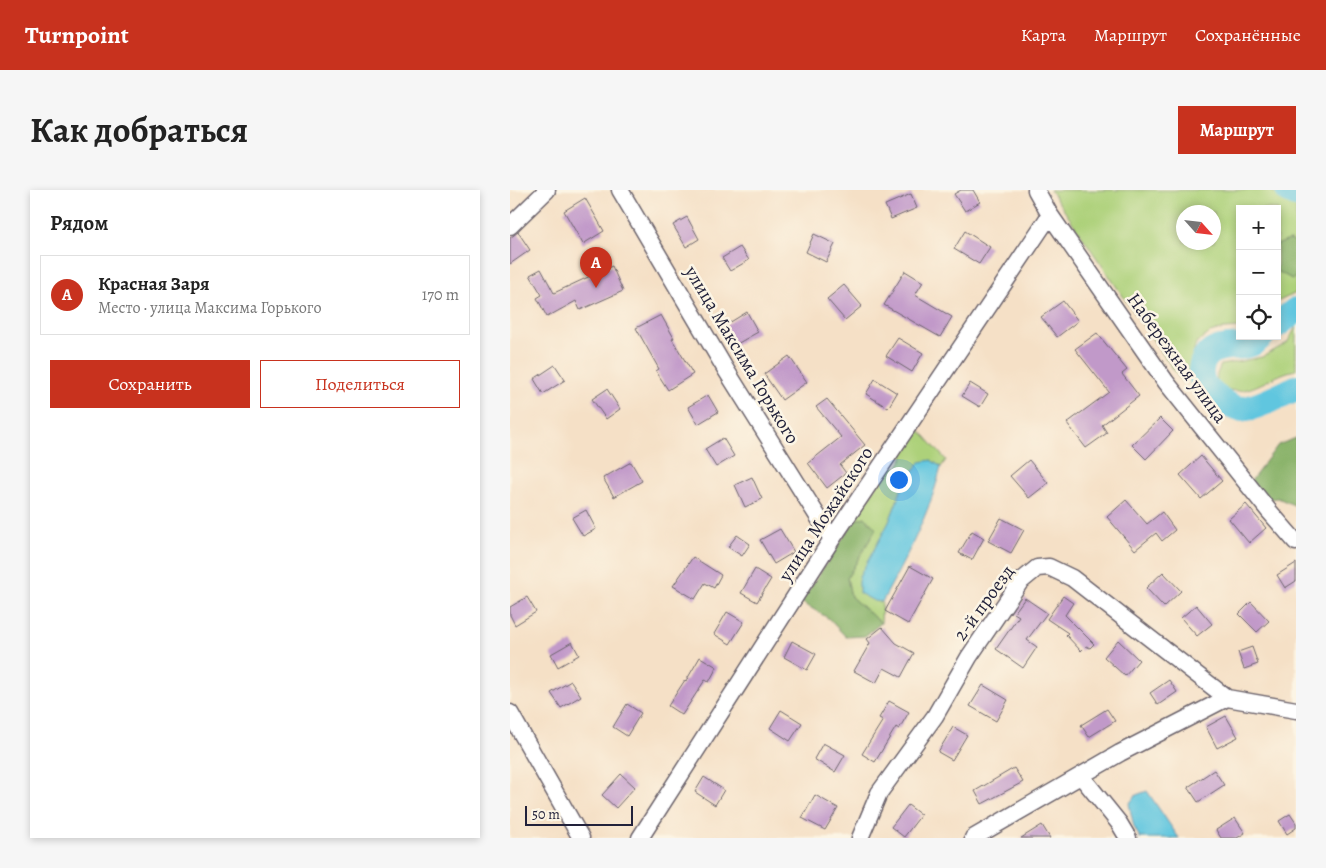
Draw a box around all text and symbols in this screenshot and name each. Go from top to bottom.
text: Turnpoint [25,19,129,51]
text: Карта [1021,23,1066,47]
text: Маршрут [1094,23,1167,47]
text: Сохранённые [1195,23,1301,47]
text: Как добраться [30,106,248,154]
button: Маршрут [1178,106,1296,154]
north arrow [1176,205,1221,250]
map controls [1236,205,1281,340]
button: + [1236,205,1281,250]
text: Рядом [50,209,108,237]
pin: A [580,247,612,288]
button: − [1236,250,1281,295]
street label: улица Максима Горького [678,260,806,449]
text: Красная Заря [98,271,209,297]
text: A [62,284,72,306]
text: 170 m [422,284,459,306]
street label: Набережная улица [1121,288,1233,429]
button: locate [1236,295,1281,340]
text: Место · улица Максима Горького [98,297,322,319]
button: Сохранить [50,360,250,408]
button: Поделиться [260,360,460,408]
street label: улица Можайского [772,442,879,587]
your location [886,467,912,493]
street label: 2-й проезд [948,560,1020,646]
scale bar [525,803,632,826]
text: 50 m [532,805,560,824]

